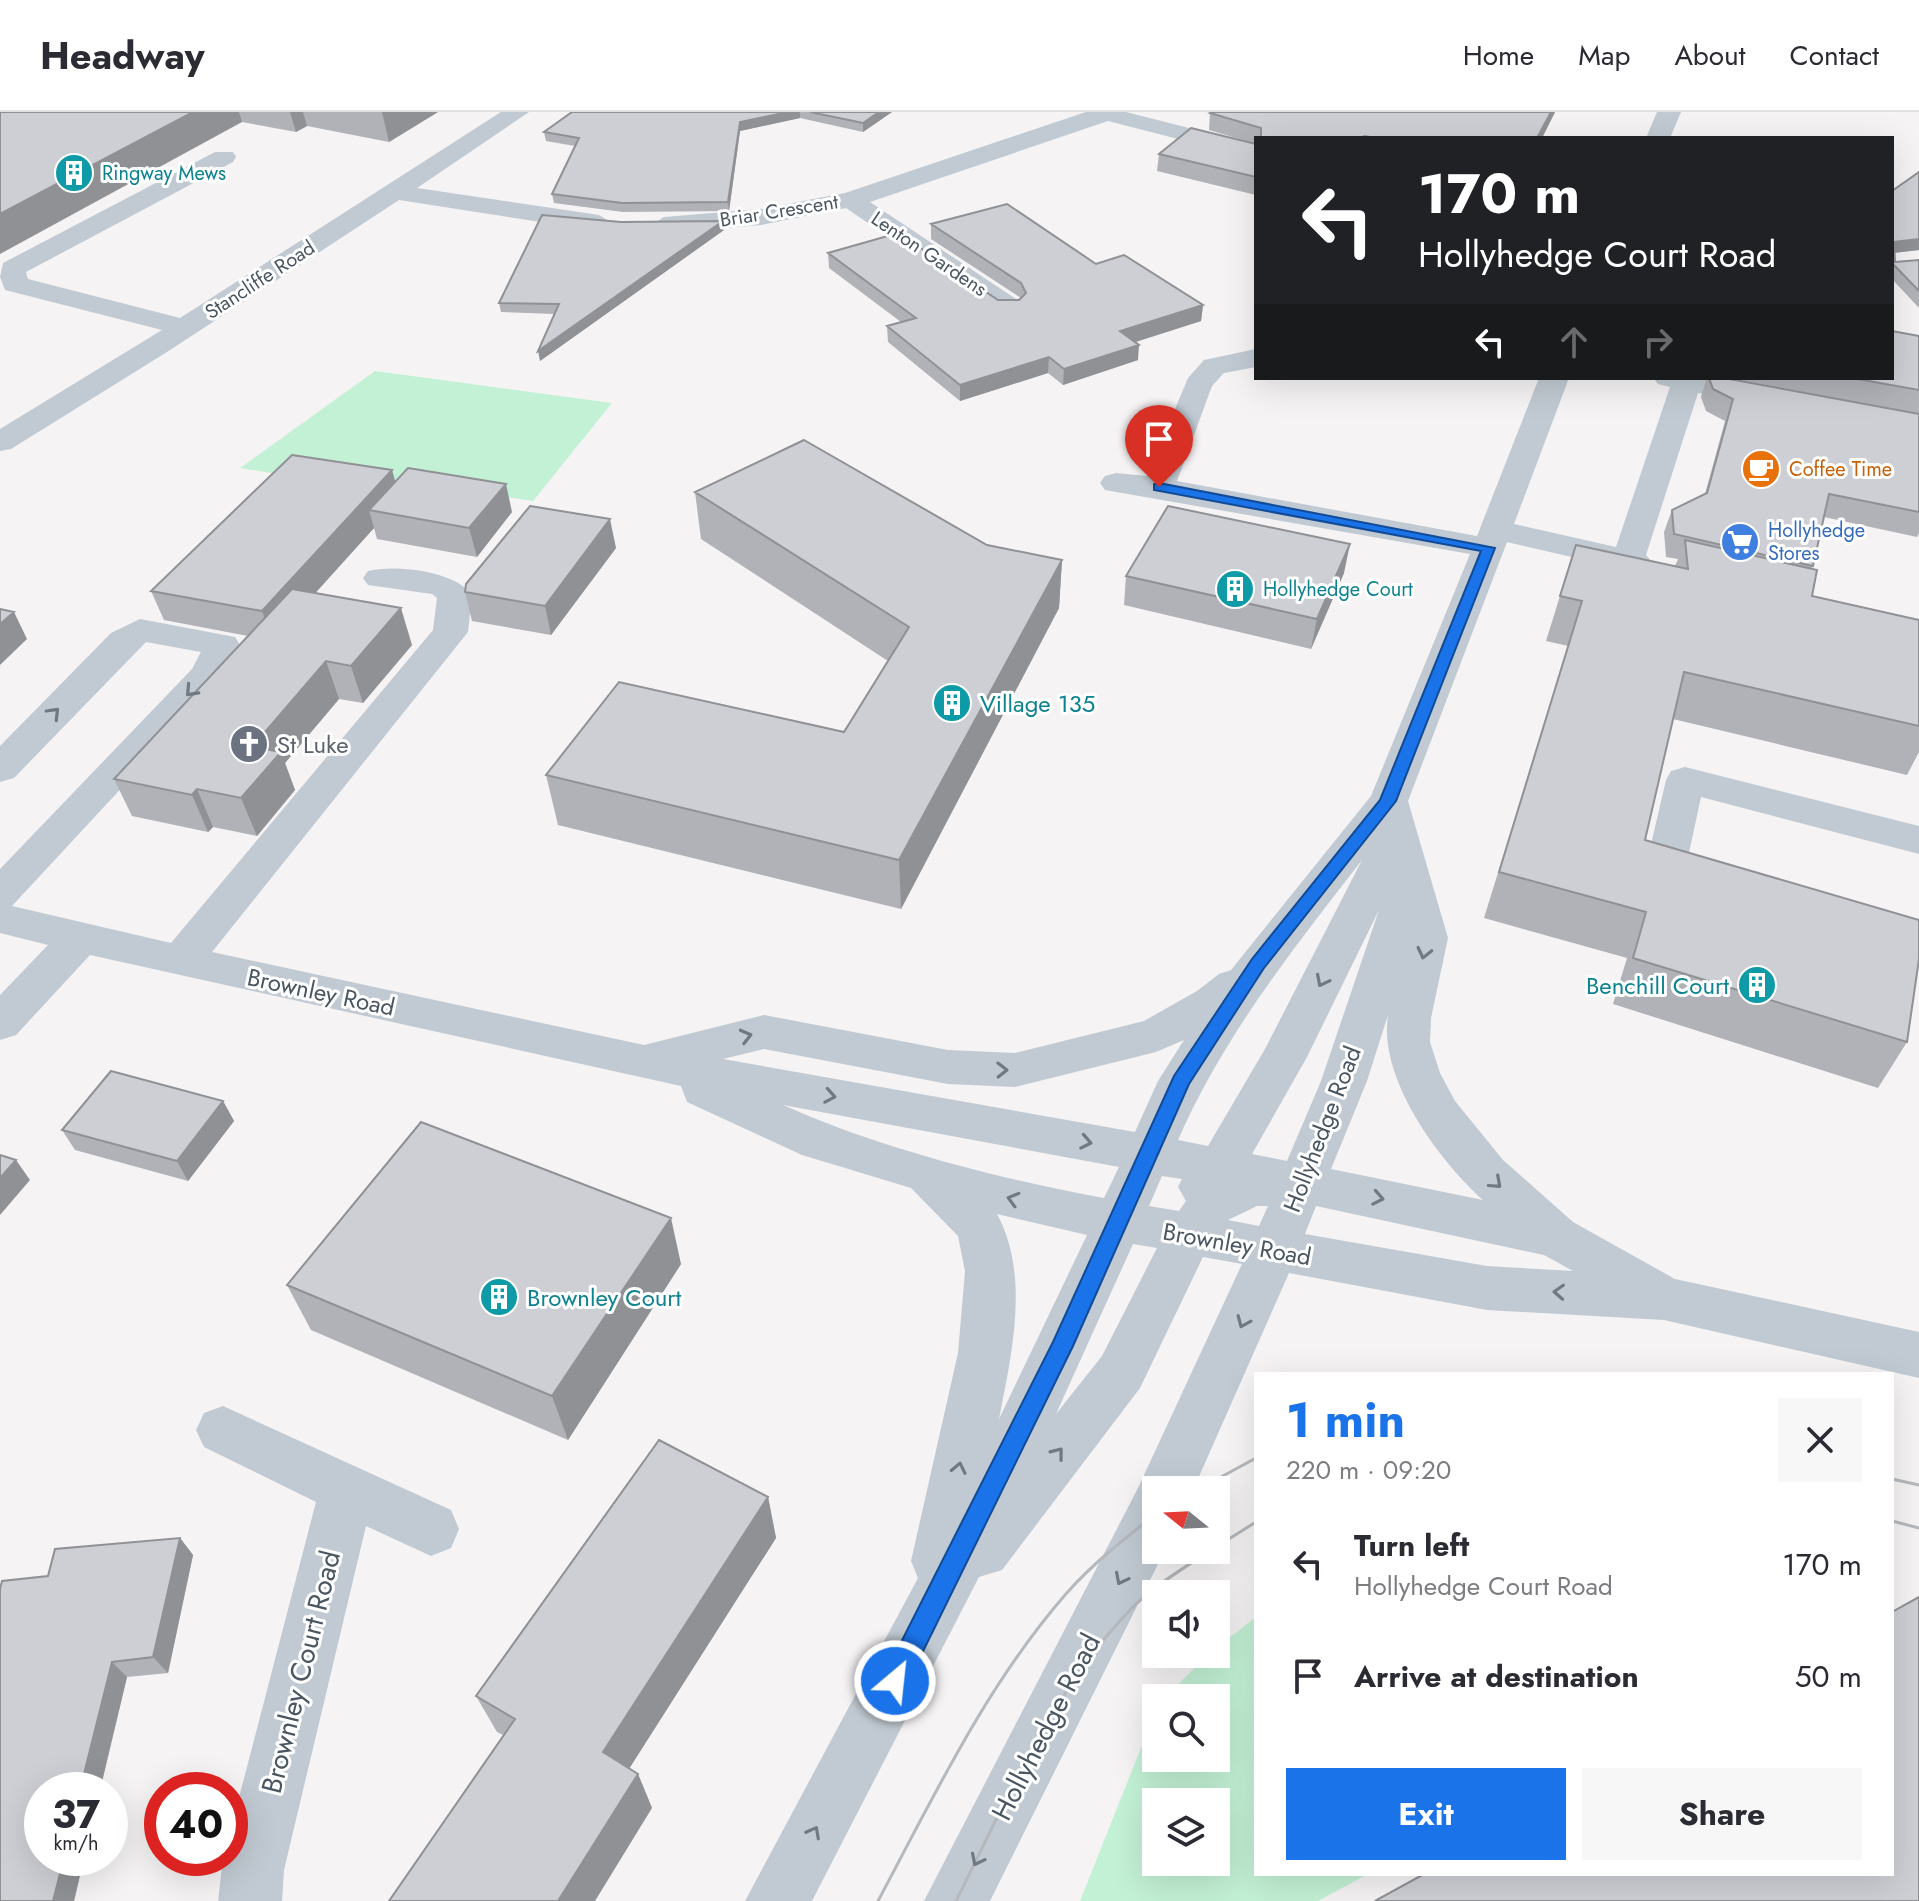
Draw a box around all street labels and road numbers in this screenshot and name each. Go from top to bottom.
street label: Briar Crescent [718,187,840,235]
street label: Lenton Gardens [865,204,993,304]
street label: Stancliffe Road [199,233,321,327]
street label: Brownley Road [244,959,398,1025]
street label: Hollyhedge Road [1274,1041,1370,1217]
street label: Brownley Road [1160,1214,1314,1274]
street label: Brownley Court Road [251,1546,351,1798]
street label: Hollyhedge Road [981,1626,1111,1828]

